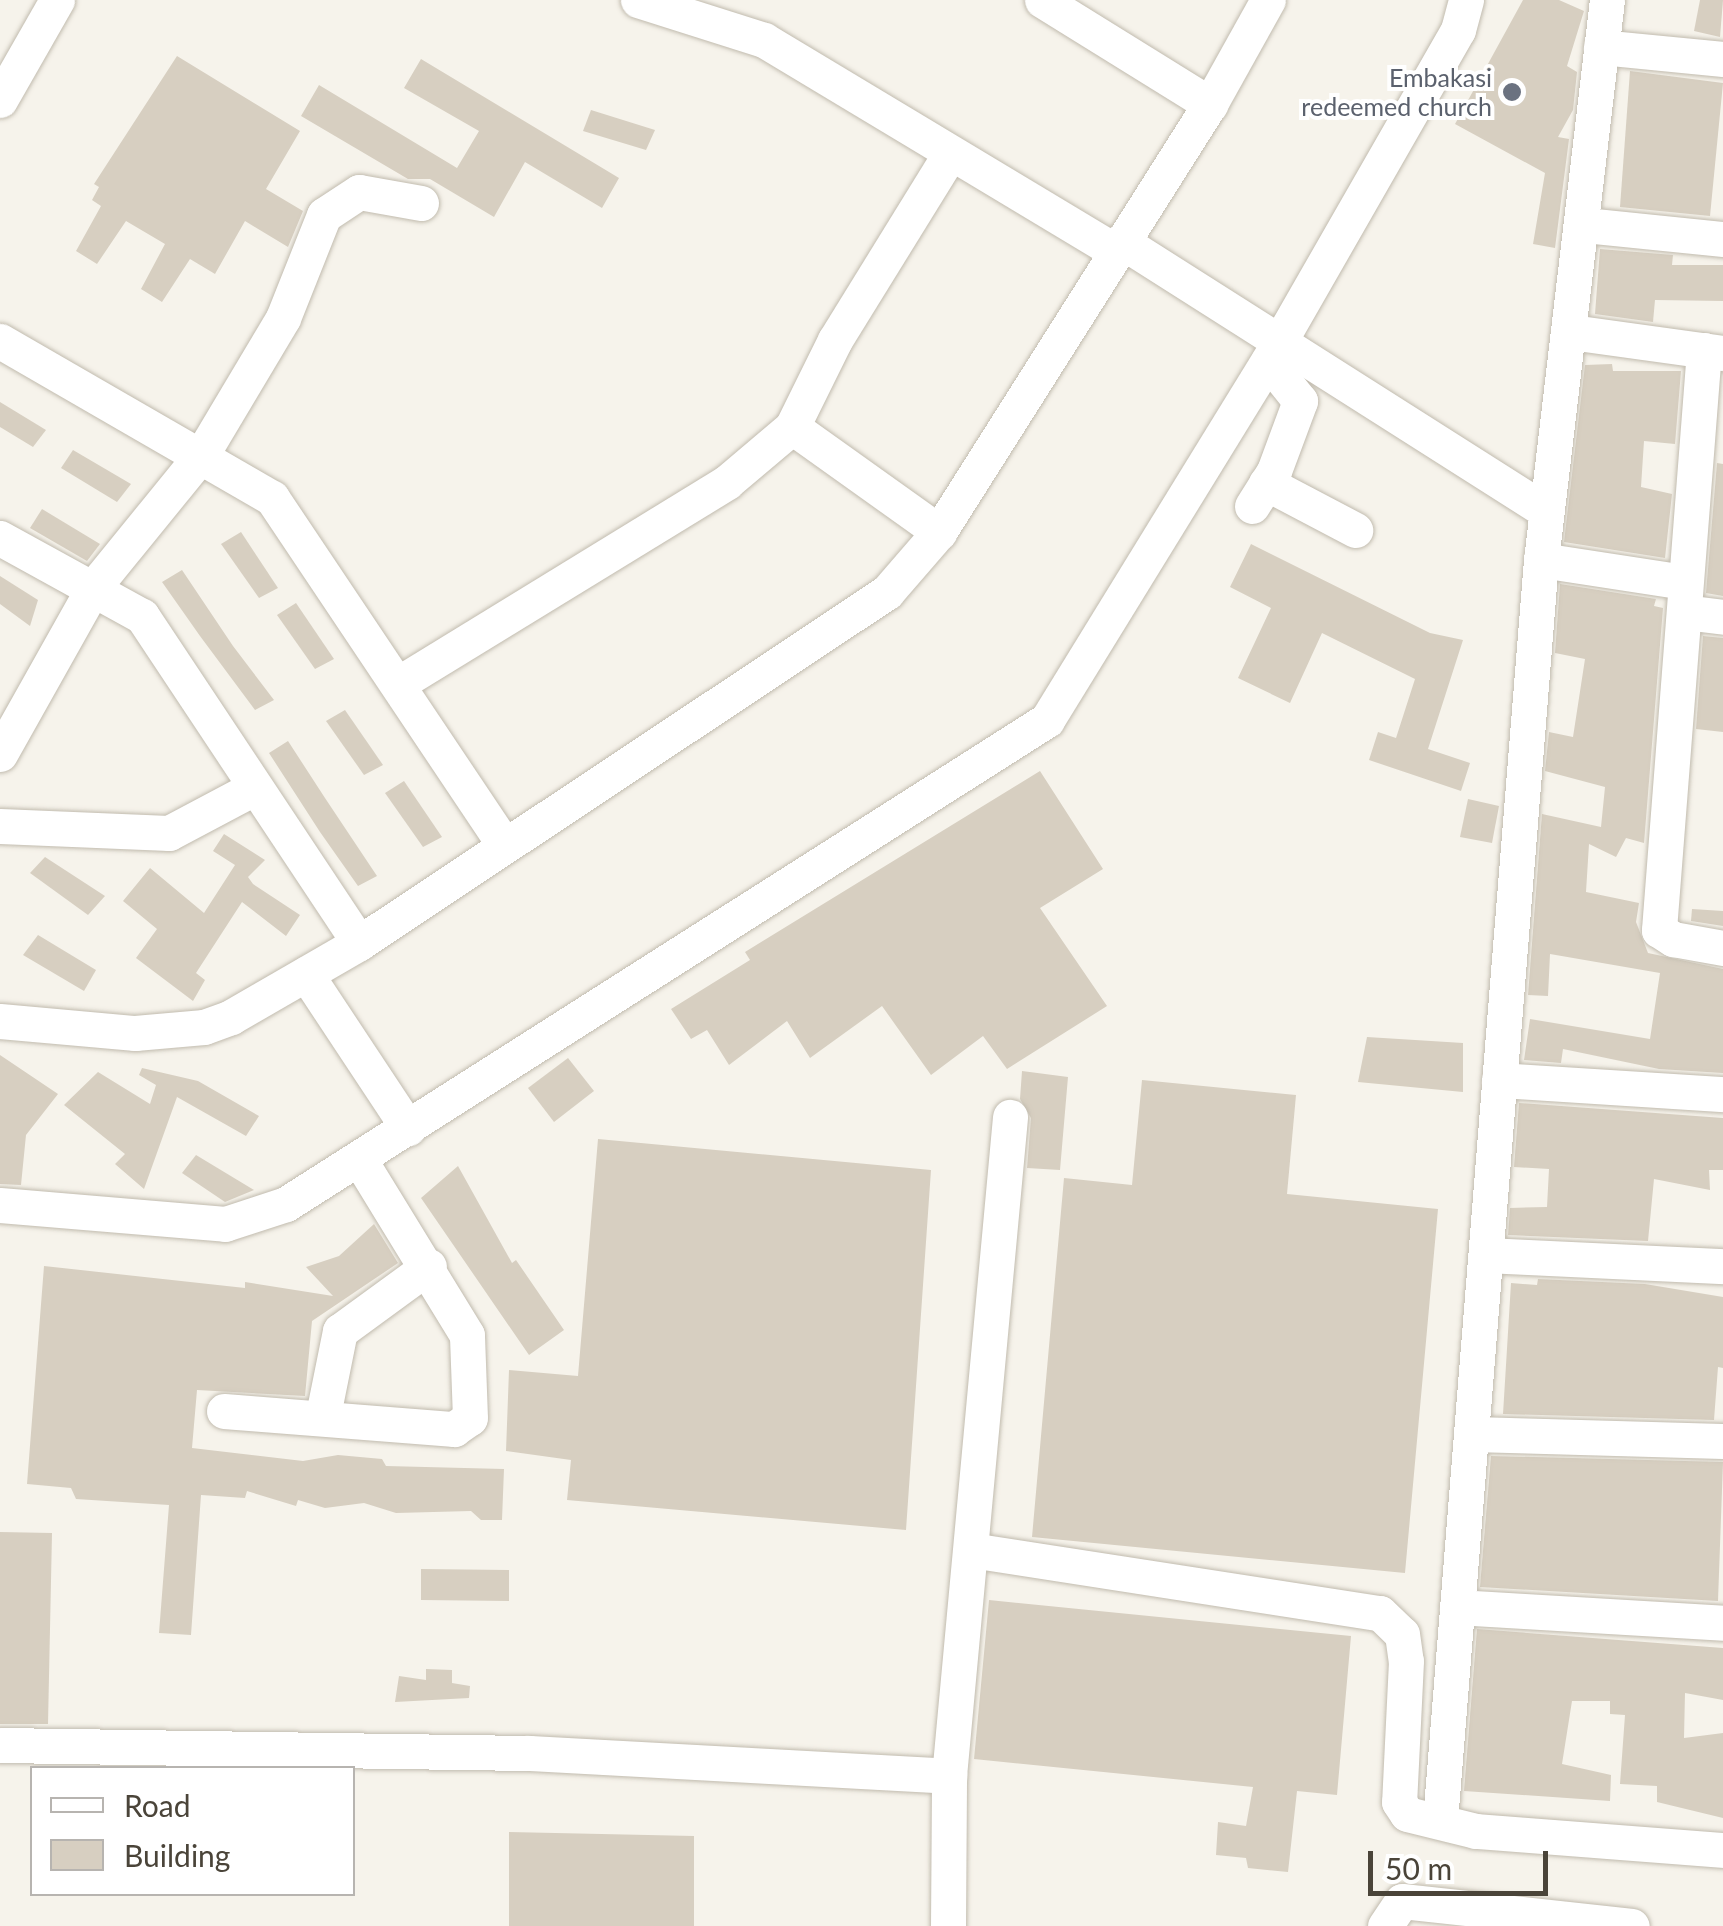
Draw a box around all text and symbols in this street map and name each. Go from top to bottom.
place label: Embakasi redeemed church [1301,63,1492,122]
marker: Embakasi redeemed church [1501,81,1523,103]
legend [30,1766,355,1896]
text: Road [124,1787,191,1823]
scale bar [1373,1831,1553,1893]
text: Building [124,1837,230,1873]
text: 50 m [1385,1850,1452,1886]

